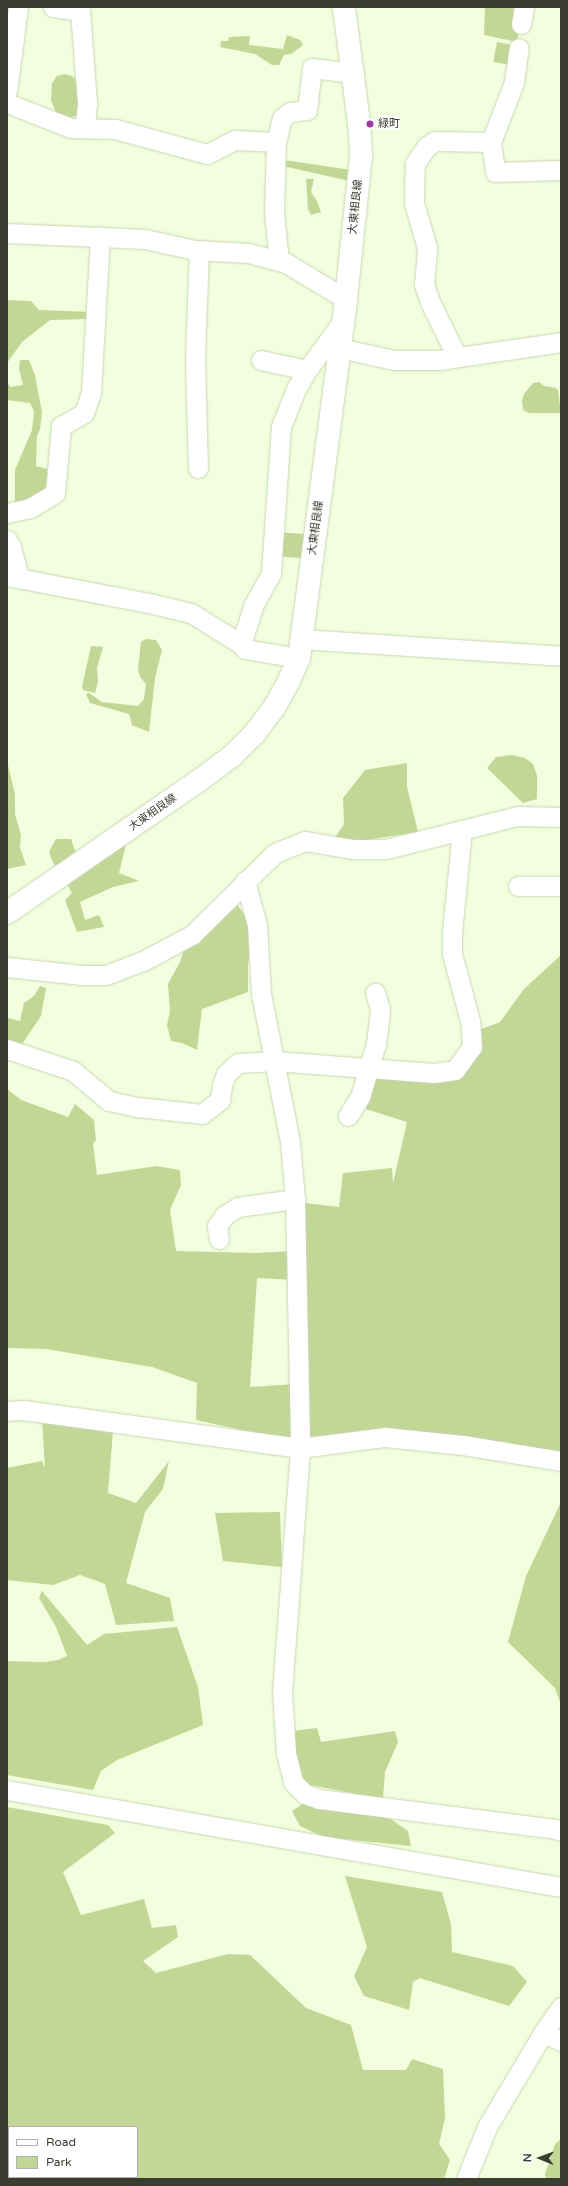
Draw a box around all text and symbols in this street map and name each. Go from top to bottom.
place label: 緑町 [378,117,400,131]
marker: 緑町 [365,119,375,129]
street label: 大東相良線 [347,179,365,235]
street label: 大東相良線 [306,500,326,556]
street label: 大東相良線 [127,792,179,834]
legend [8,2126,138,2178]
text: Road [46,2135,76,2149]
north arrow [520,2138,560,2178]
text: N [521,2153,534,2162]
text: Park [46,2155,72,2169]

